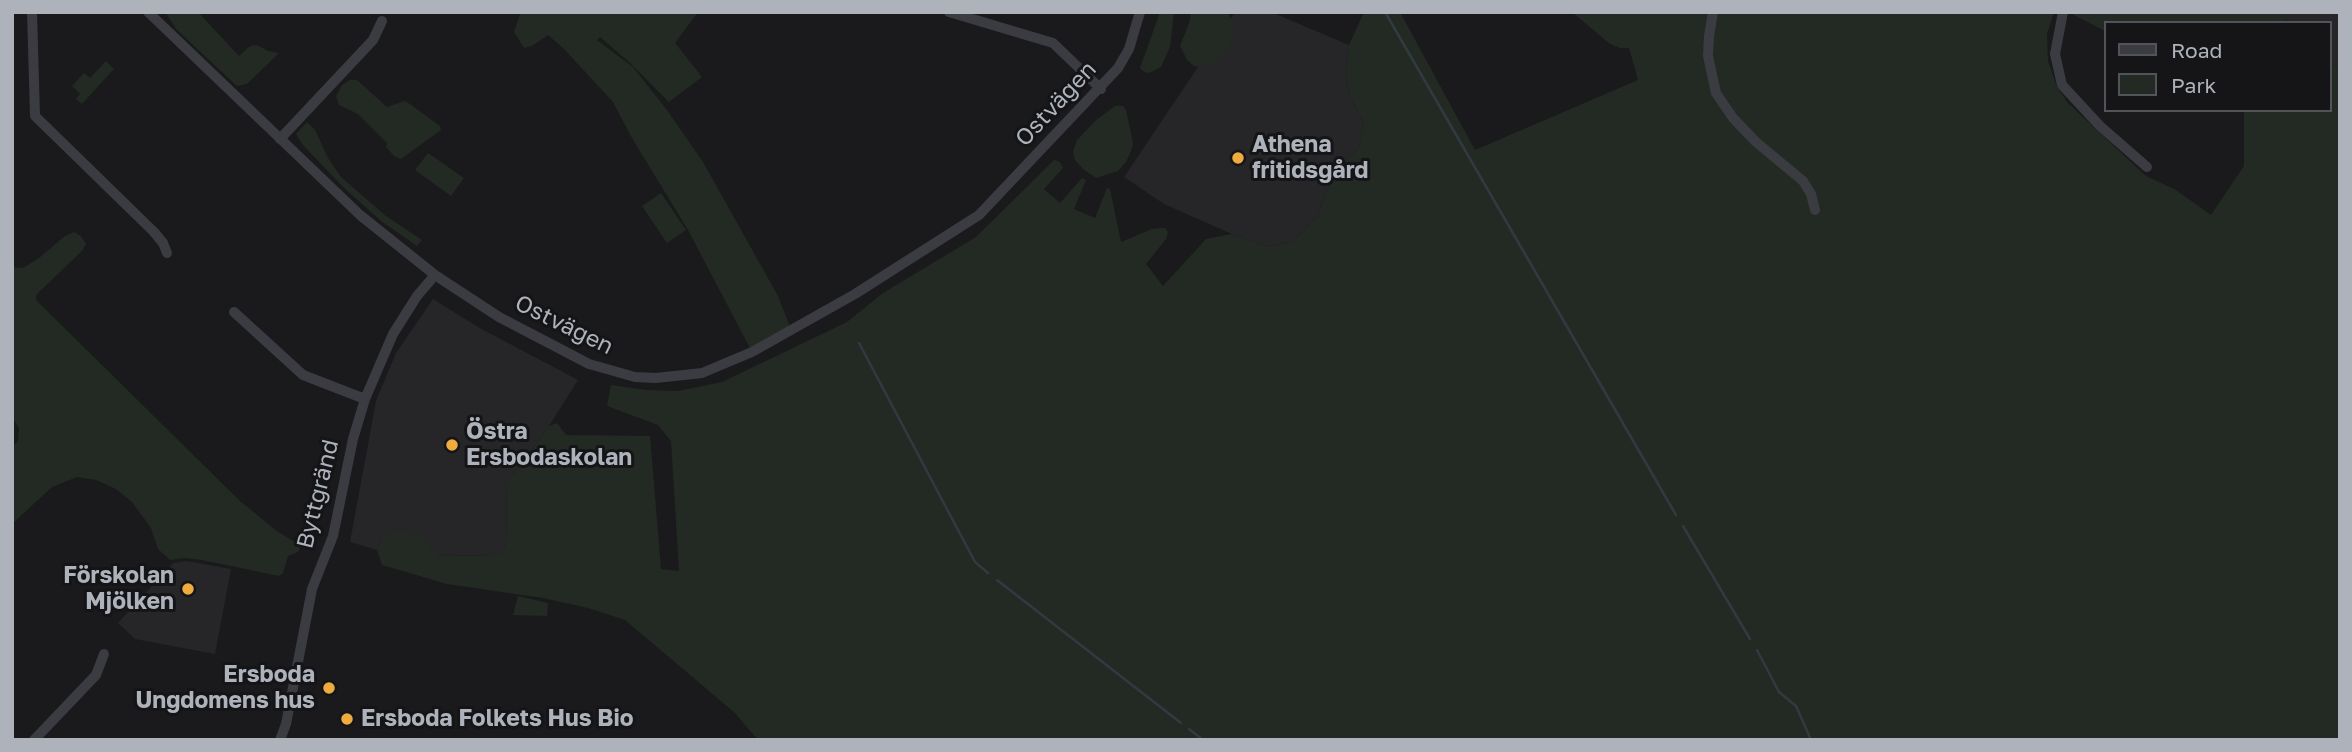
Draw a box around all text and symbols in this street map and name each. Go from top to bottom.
legend [2104,21,2331,112]
text: Road [2171,37,2222,63]
street label: Ostvägen [1010,56,1102,152]
text: Park [2171,72,2216,98]
place label: Athena fritidsgård [1252,131,1368,185]
marker: Athena fritidsgård [1230,150,1246,166]
street label: Ostvägen [510,289,618,361]
place label: Östra Ersbodaskolan [466,418,632,472]
street label: Byttgränd [291,437,345,551]
marker: Östra Ersbodaskolan [444,437,460,453]
place label: Förskolan Mjölken [63,562,174,616]
marker: Förskolan Mjölken [180,581,196,597]
place label: Ersboda Ungdomens hus [135,661,315,715]
marker: Ersboda Ungdomens hus [321,680,337,696]
place label: Ersboda Folkets Hus Bio [361,705,634,733]
marker: Ersboda Folkets Hus Bio [339,711,355,727]

